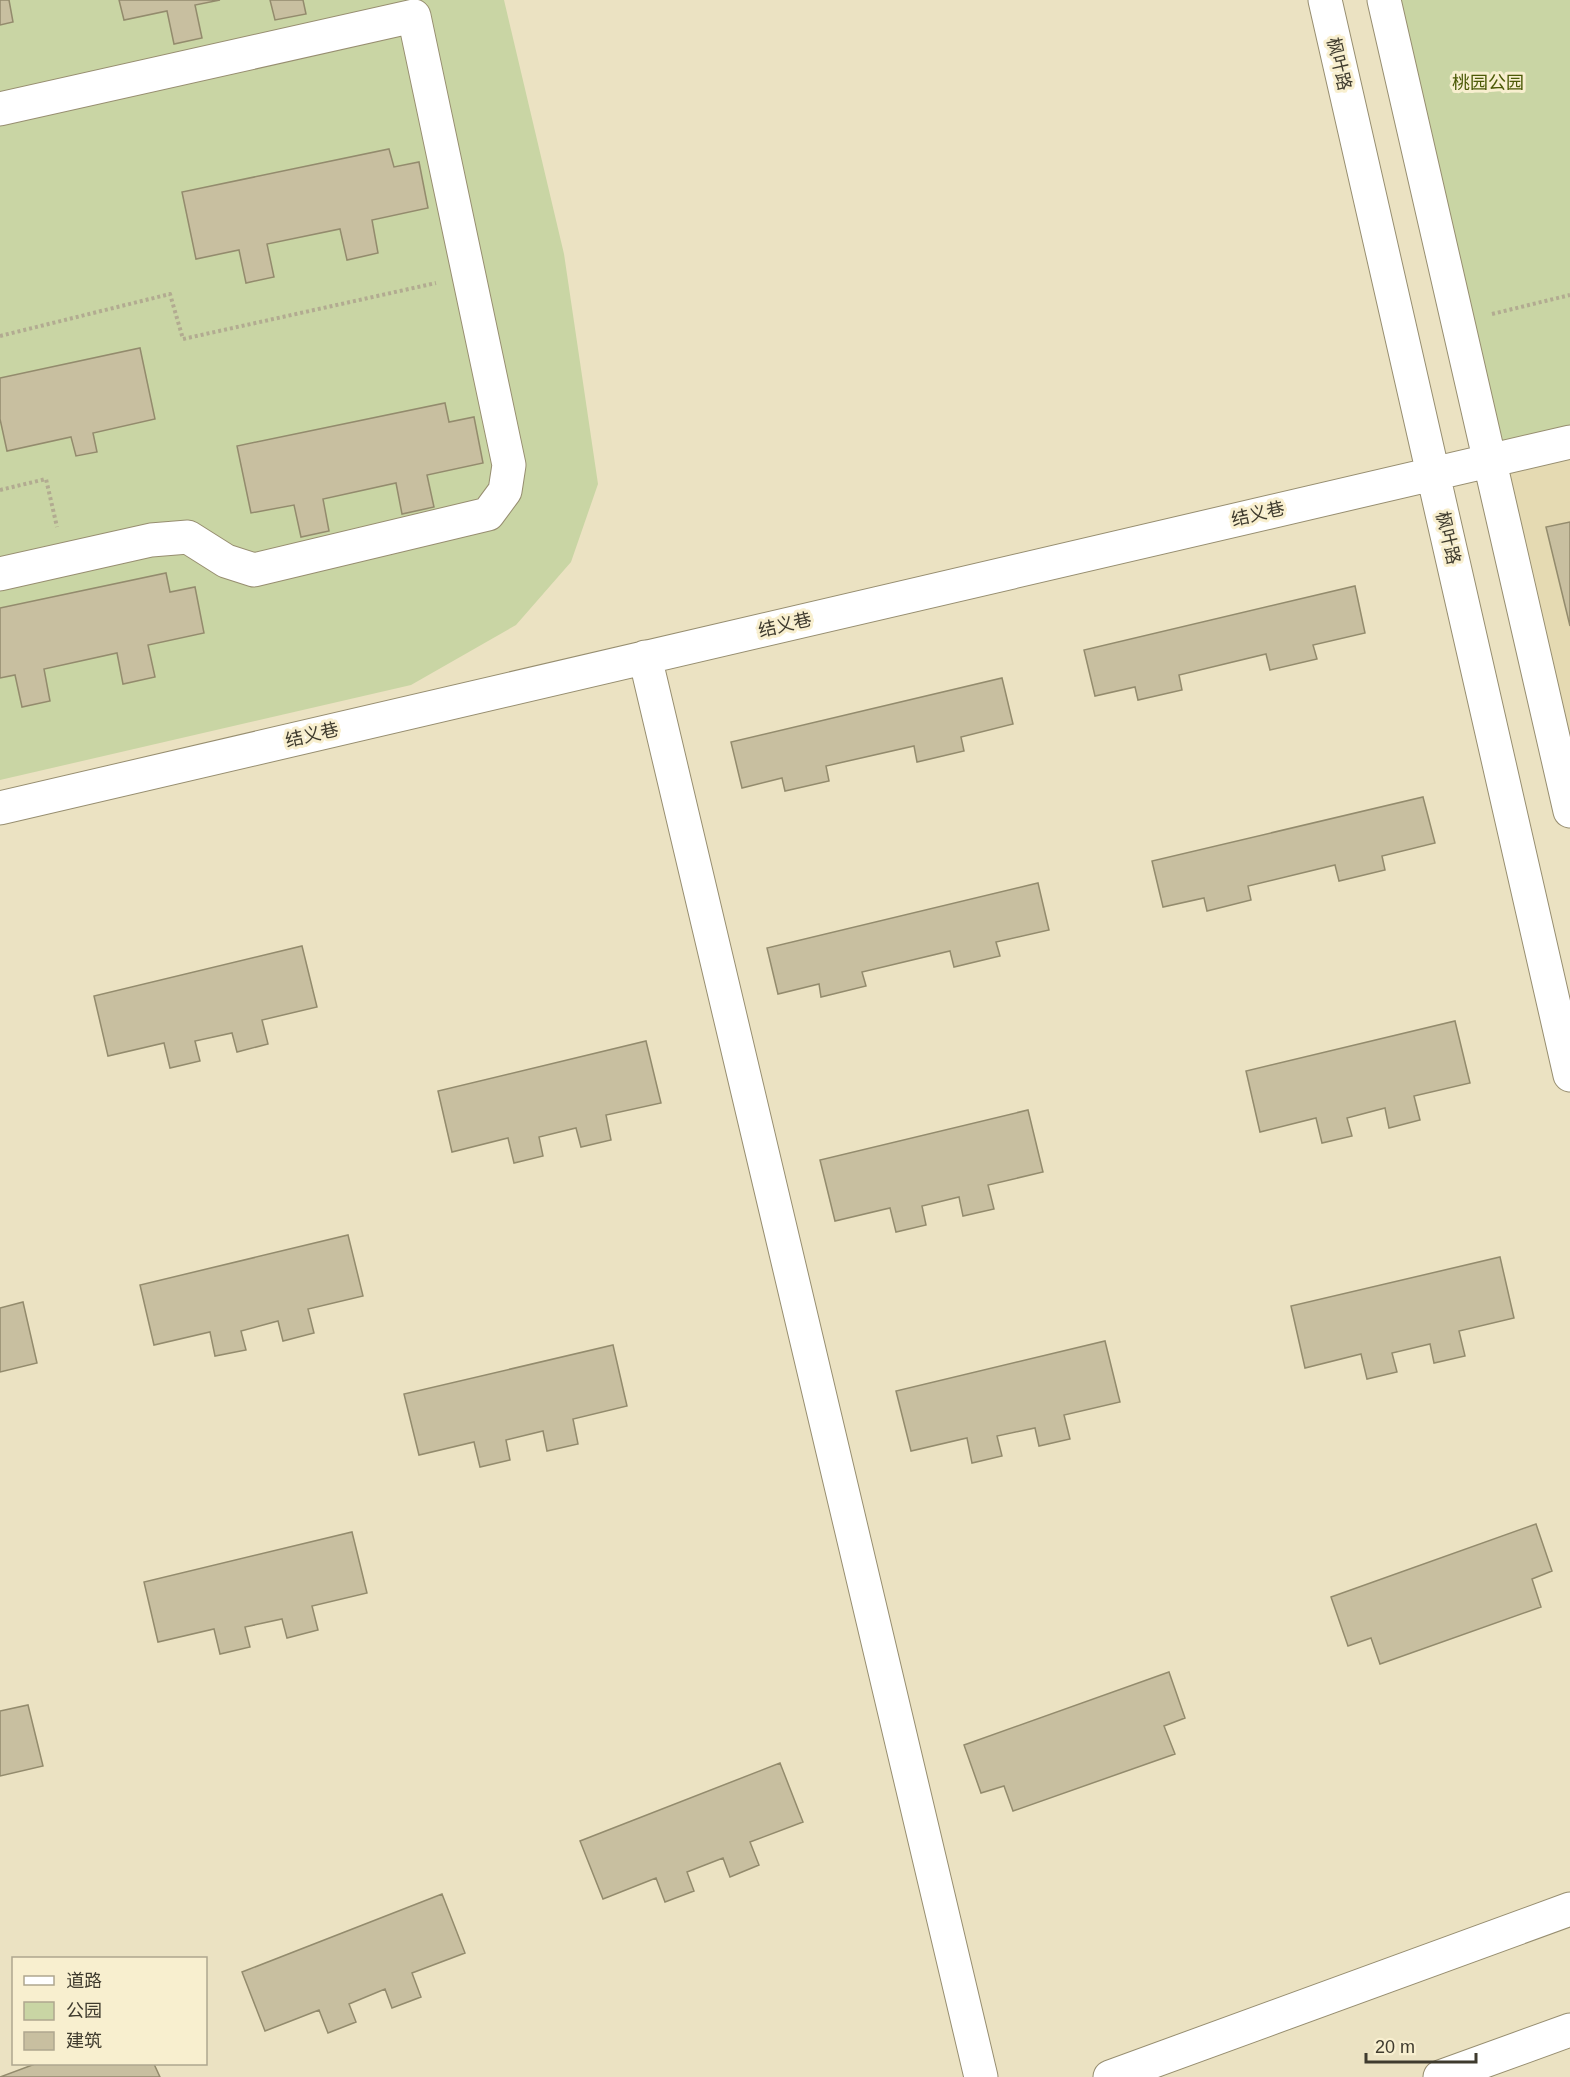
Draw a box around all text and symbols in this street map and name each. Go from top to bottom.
street label: 枫叶路 [1323,35,1355,93]
park label: 桃园公园 [1452,73,1524,93]
street label: 结义巷 [1229,498,1287,530]
street label: 枫叶路 [1432,509,1464,567]
street label: 结义巷 [756,609,814,641]
street label: 结义巷 [283,719,341,751]
legend [12,1957,207,2065]
text: 道路 [66,1971,102,1991]
text: 公园 [66,2001,102,2021]
scale bar [1366,2026,1476,2064]
text: 建筑 [66,2031,102,2051]
text: 20 m [1375,2037,1415,2057]

